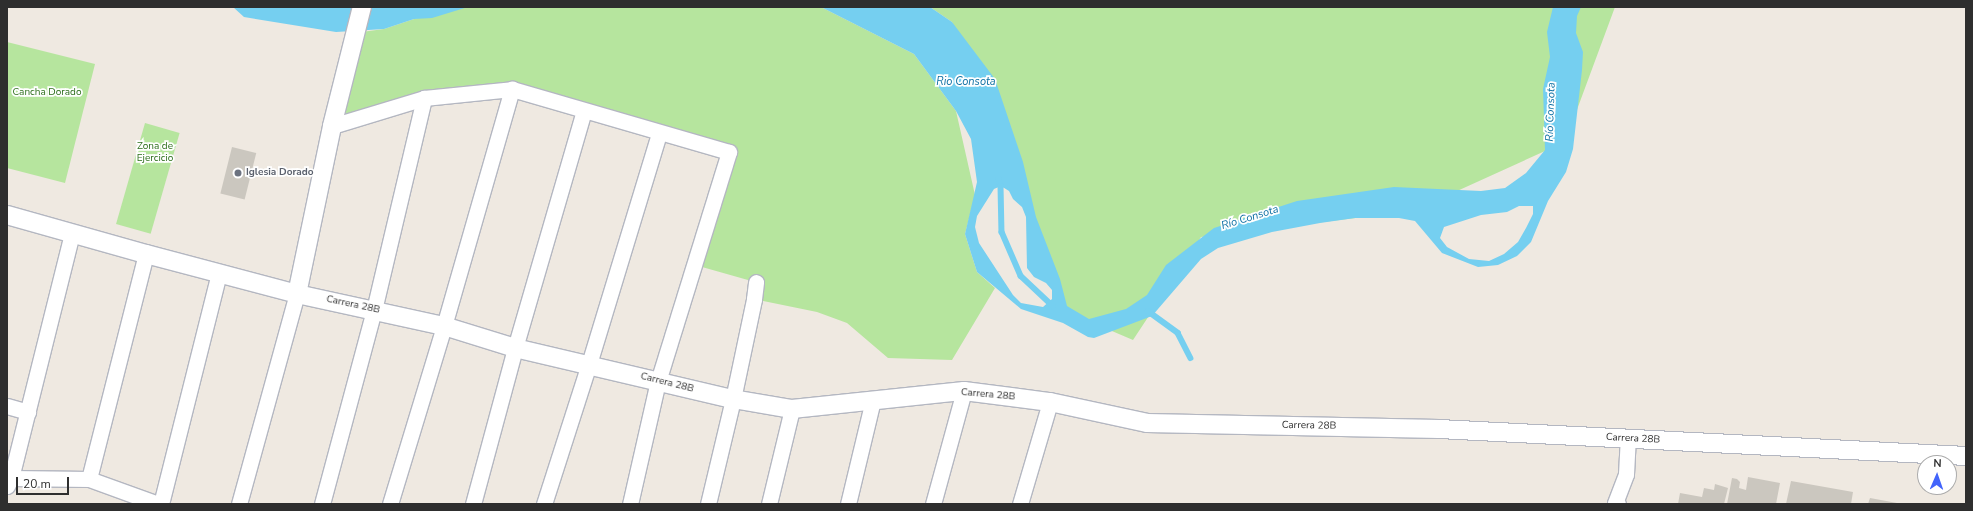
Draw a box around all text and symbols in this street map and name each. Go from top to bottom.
water label: Rio Consota [936,75,996,89]
water label: Río Consota [1543,82,1559,142]
park label: Cancha Dorado [13,87,81,99]
park label: Zona de Ejercicio [137,140,173,164]
place label: Iglesia Dorado [246,167,313,179]
marker: Iglesia Dorado [233,168,243,178]
water label: Río Consota [1220,203,1280,233]
street label: Carrera 28B [325,293,381,317]
street label: Carrera 28B [639,371,695,395]
street label: Carrera 28B [960,387,1016,403]
street label: Carrera 28B [1282,420,1336,432]
street label: Carrera 28B [1606,432,1660,446]
north arrow [1917,455,1957,495]
text: N [1933,456,1942,471]
scale bar [18,469,71,495]
text: 20 m [23,476,51,492]

